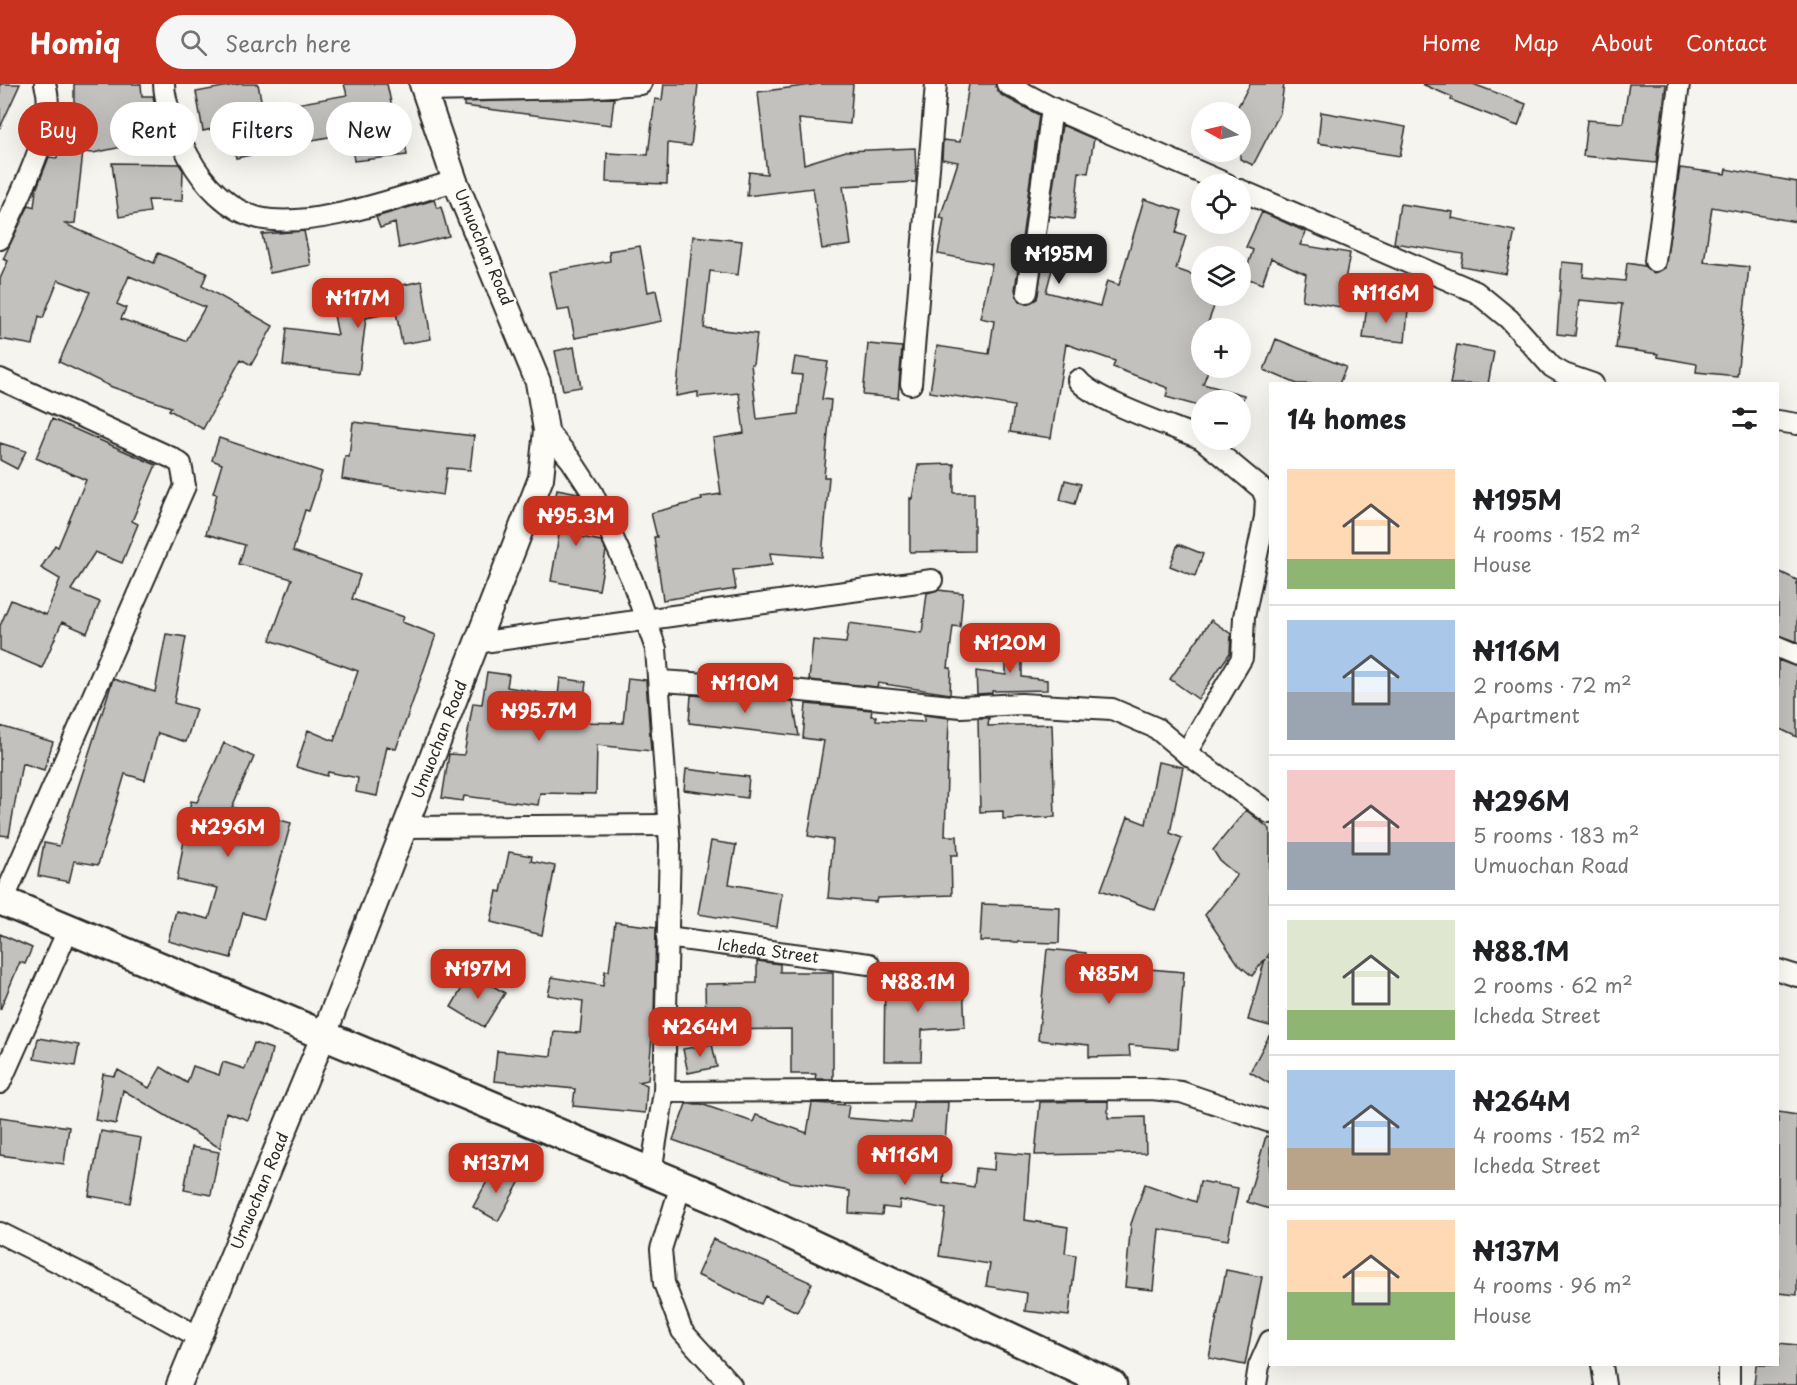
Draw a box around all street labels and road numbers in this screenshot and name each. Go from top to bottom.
street label: Umuochan Road [449,184,520,309]
street label: Umuochan Road [404,676,472,802]
street label: Icheda Street [716,931,821,968]
street label: Umuochan Road [223,1128,293,1253]

